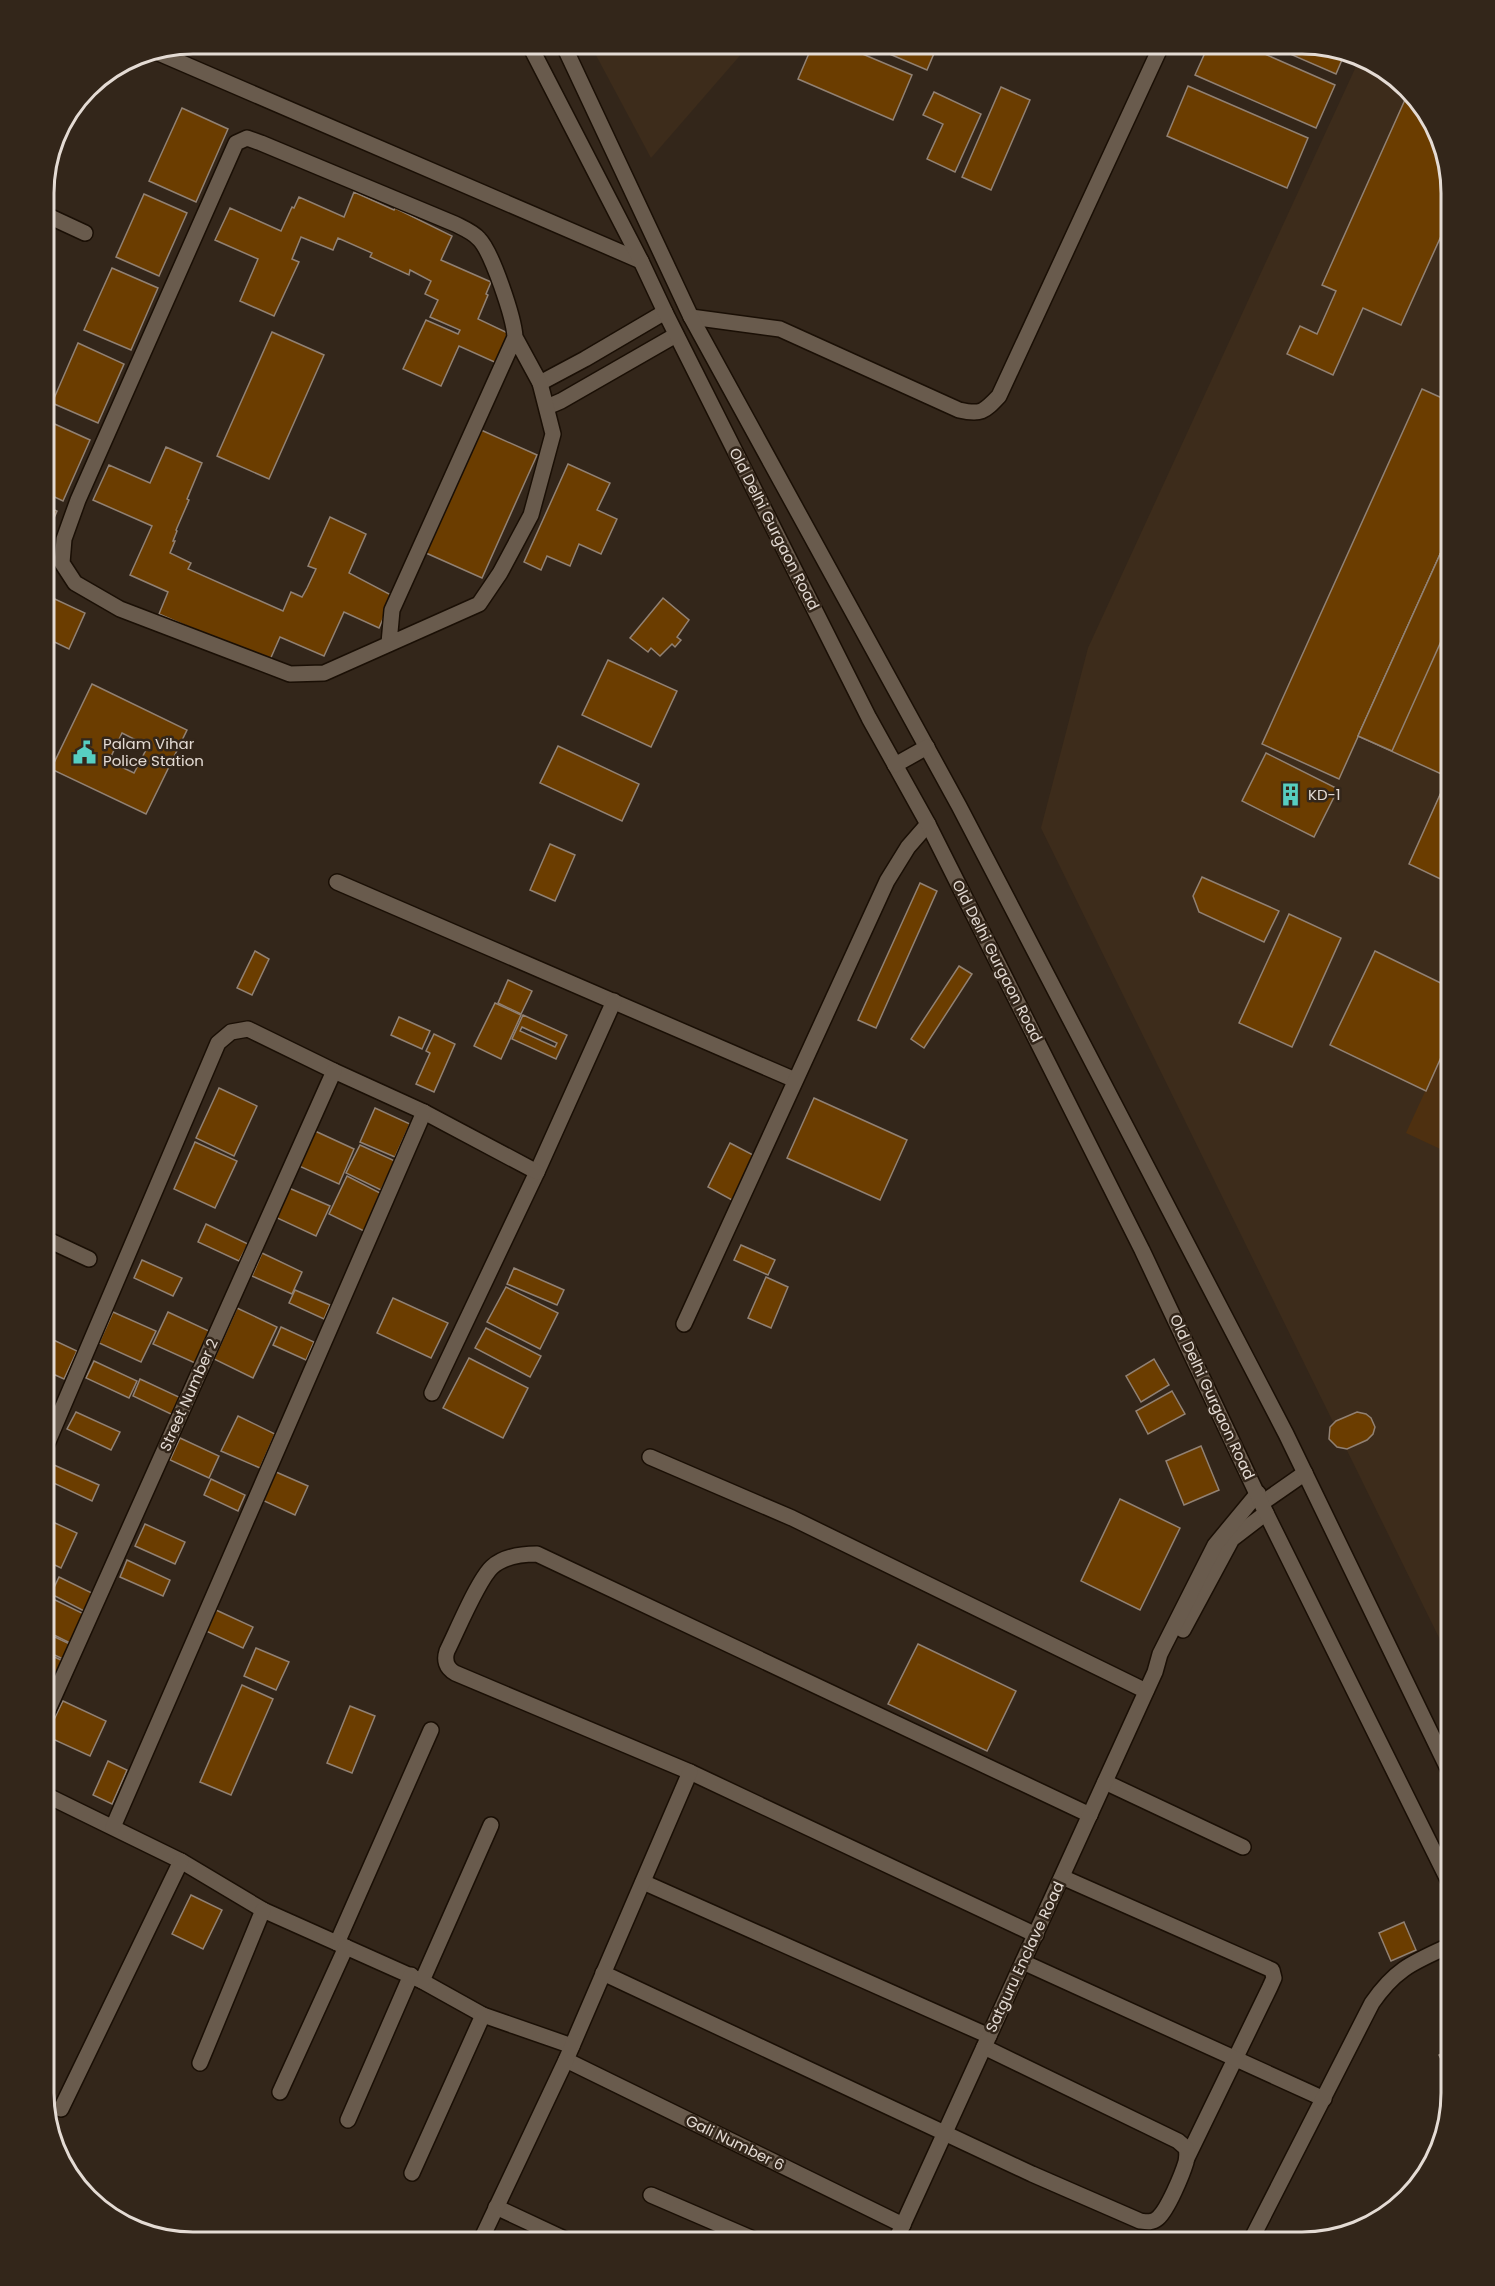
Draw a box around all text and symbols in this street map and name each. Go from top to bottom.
street label: Old Delhi Gurgaon Road [724,444,825,614]
place label: Palam Vihar Police Station [103,733,204,771]
public building icon: Palam Vihar Police Station [72,740,98,766]
building icon: KD-1 [1277,782,1303,808]
place label: KD-1 [1308,784,1341,805]
street label: Old Delhi Gurgaon Road [947,876,1048,1046]
street label: Old Delhi Gurgaon Road [1165,1311,1260,1483]
street label: Street Number 2 [154,1335,223,1454]
street label: Satguru Enclave Road [980,1878,1069,2036]
street label: Gali Number 6 [682,2110,788,2176]

